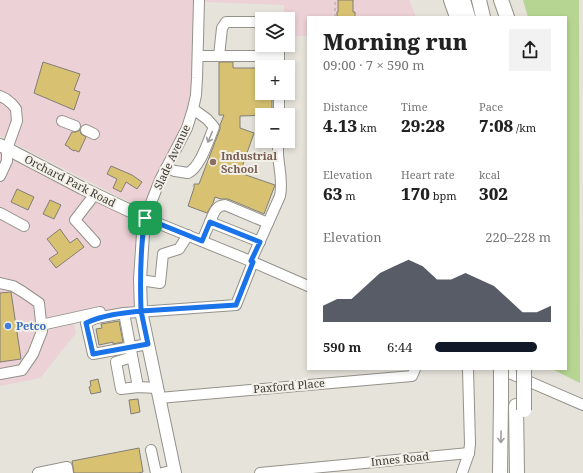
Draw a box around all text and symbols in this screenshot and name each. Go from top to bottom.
map controls [255,12,295,148]
button: layers [255,12,295,52]
text: Morning run [323,26,468,56]
button: share [509,29,551,71]
text: 09:00 · 7 × 590 m [323,56,425,74]
button: + [255,60,295,100]
text: Distance [323,99,368,114]
text: Time [401,99,428,114]
text: Pace [479,99,503,114]
button: − [255,108,295,148]
text: 4.13 [323,114,357,137]
text: 29:28 [401,114,445,137]
text: 7:08 [479,114,513,137]
text: km [357,120,377,135]
text: /km [513,120,536,135]
street label: Slade Avenue [150,122,193,192]
one-way arrow [205,131,213,143]
place label: Industrial School [221,148,277,176]
street label: Orchard Park Road [22,151,119,210]
marker: Industrial School [208,157,218,167]
text: Elevation [323,167,373,182]
text: Heart rate [401,167,455,182]
text: kcal [479,167,500,182]
text: 63 [323,182,342,205]
text: 170 [401,182,430,205]
text: 302 [479,182,508,205]
text: m [342,188,356,203]
text: bpm [430,188,457,203]
pin [128,201,162,235]
icon: arrive [134,207,156,229]
text: Elevation [323,228,382,246]
text: 220–228 m [485,228,551,246]
place label: Petco [16,318,47,333]
marker: Petco [3,321,13,331]
text: 590 m [323,338,361,356]
text: 6:44 [387,338,413,356]
street label: Paxford Place [252,375,326,396]
one-way arrow [497,430,505,443]
street label: Innes Road [370,448,430,469]

